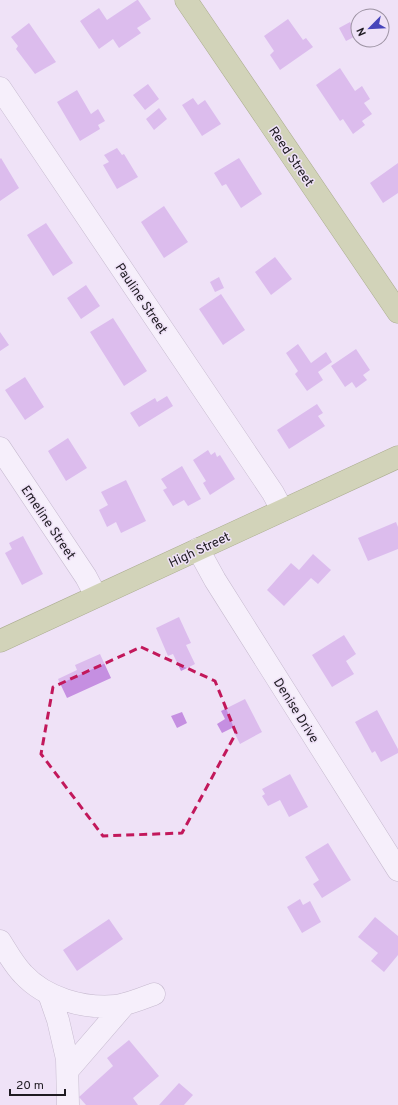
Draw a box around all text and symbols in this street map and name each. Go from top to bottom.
north arrow [350,8,390,48]
text: N [354,25,370,38]
street label: Reed Street [264,124,316,190]
street label: Pauline Street [111,261,170,338]
street label: Emeline Street [17,483,78,563]
street label: High Street [167,530,233,572]
street label: Denise Drive [269,676,322,746]
scale bar [10,1071,65,1097]
text: 20 m [16,1078,44,1094]

